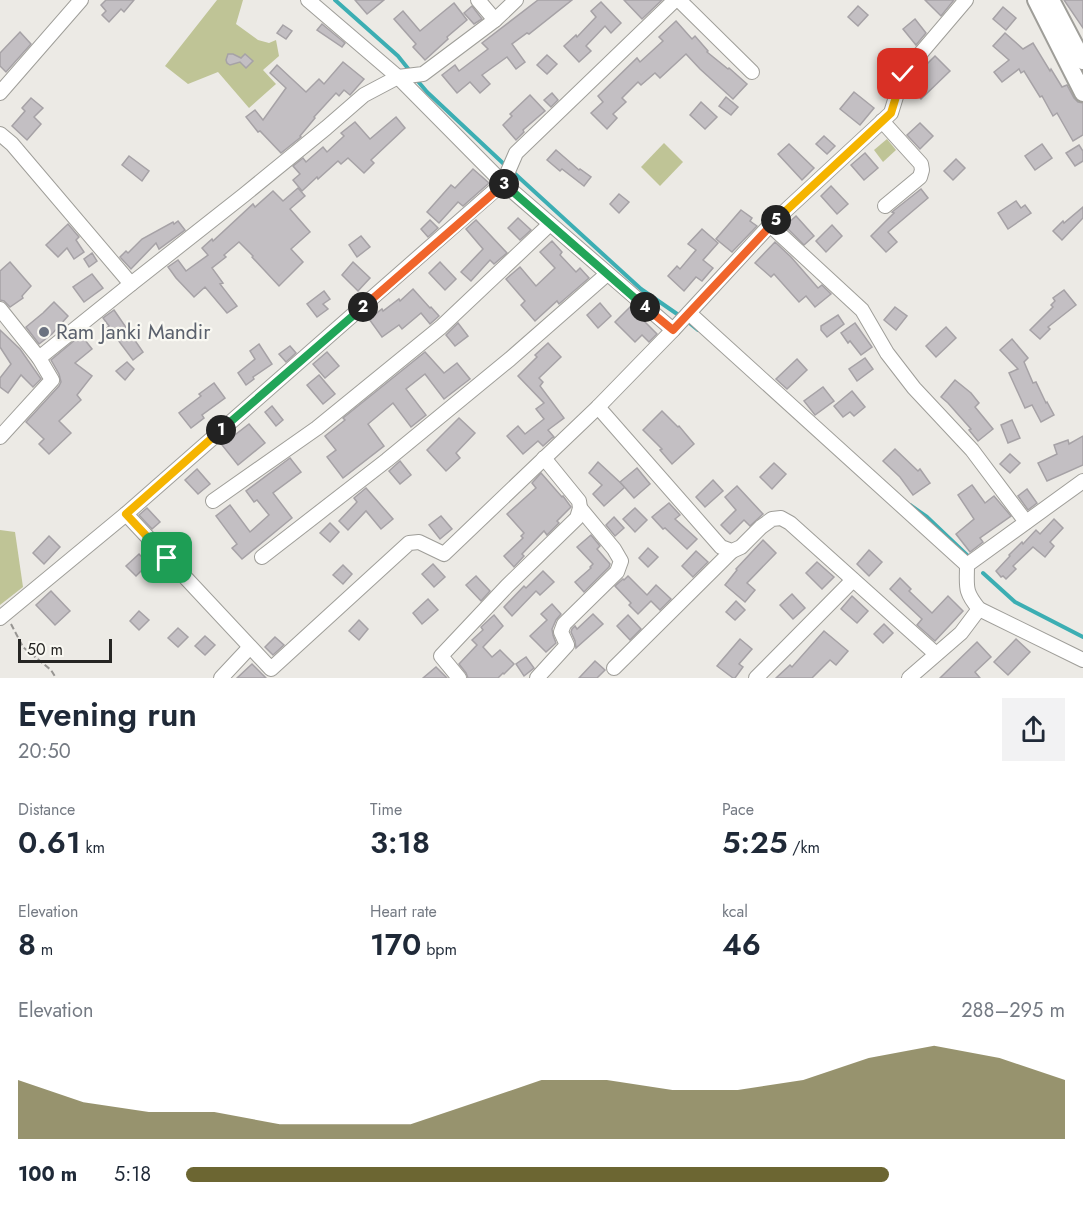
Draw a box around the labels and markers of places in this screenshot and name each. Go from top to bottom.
pin [877,48,928,99]
pin: 3 [489,169,519,199]
pin: 5 [761,205,791,235]
pin: 2 [348,292,378,322]
pin: 4 [630,292,660,322]
place label: Ram Janki Mandir [56,317,211,347]
marker: Ram Janki Mandir [37,325,51,339]
pin: 1 [206,415,236,445]
pin [141,532,192,583]

